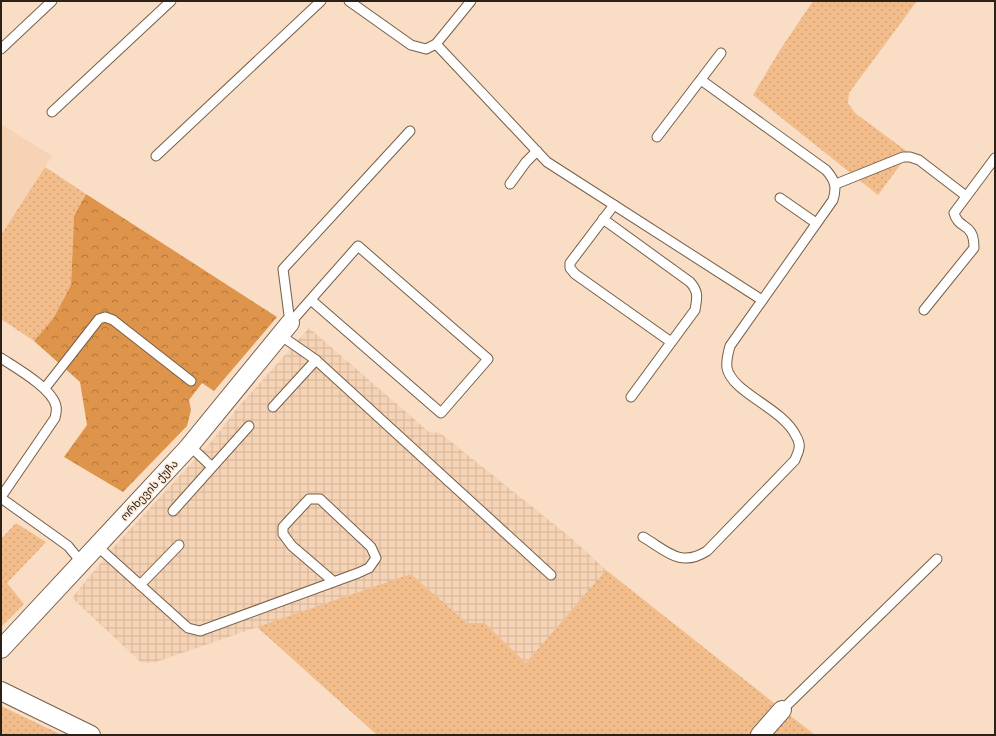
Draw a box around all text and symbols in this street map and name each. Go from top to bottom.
street label: ორხევის ქუჩა [118,457,181,523]

